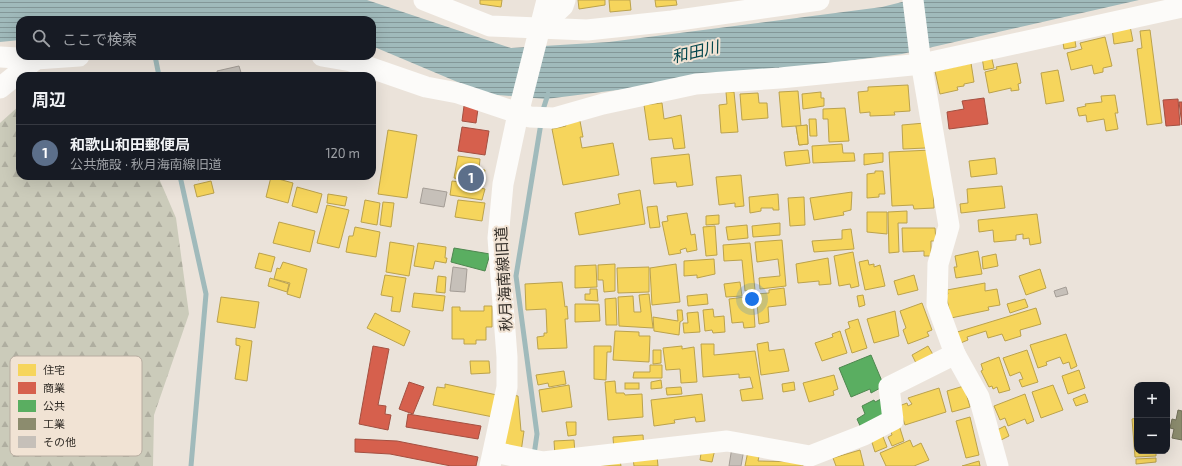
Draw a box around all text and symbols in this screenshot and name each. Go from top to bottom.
search box [16,16,376,60]
icon: search [30,27,52,49]
text: ここで検索 [62,30,137,48]
water label: 和田川 [669,36,722,66]
text: 周辺 [32,89,66,109]
text: 和歌山和田郵便局 [70,135,190,153]
text: 1 [42,145,48,161]
text: 120 m [325,145,360,161]
text: 公共施設 · 秋月海南線旧道 [70,156,222,172]
pin: 1 [458,163,484,193]
street label: 秋月海南線旧道 [491,226,515,332]
your location [742,289,762,309]
legend [10,356,142,456]
text: 住宅 [43,363,65,376]
text: 商業 [43,381,65,394]
map controls [1134,382,1170,454]
button: + [1134,382,1170,418]
text: 公共 [43,399,65,412]
text: 工業 [43,417,65,430]
button: − [1134,418,1170,454]
text: その他 [43,435,76,448]

